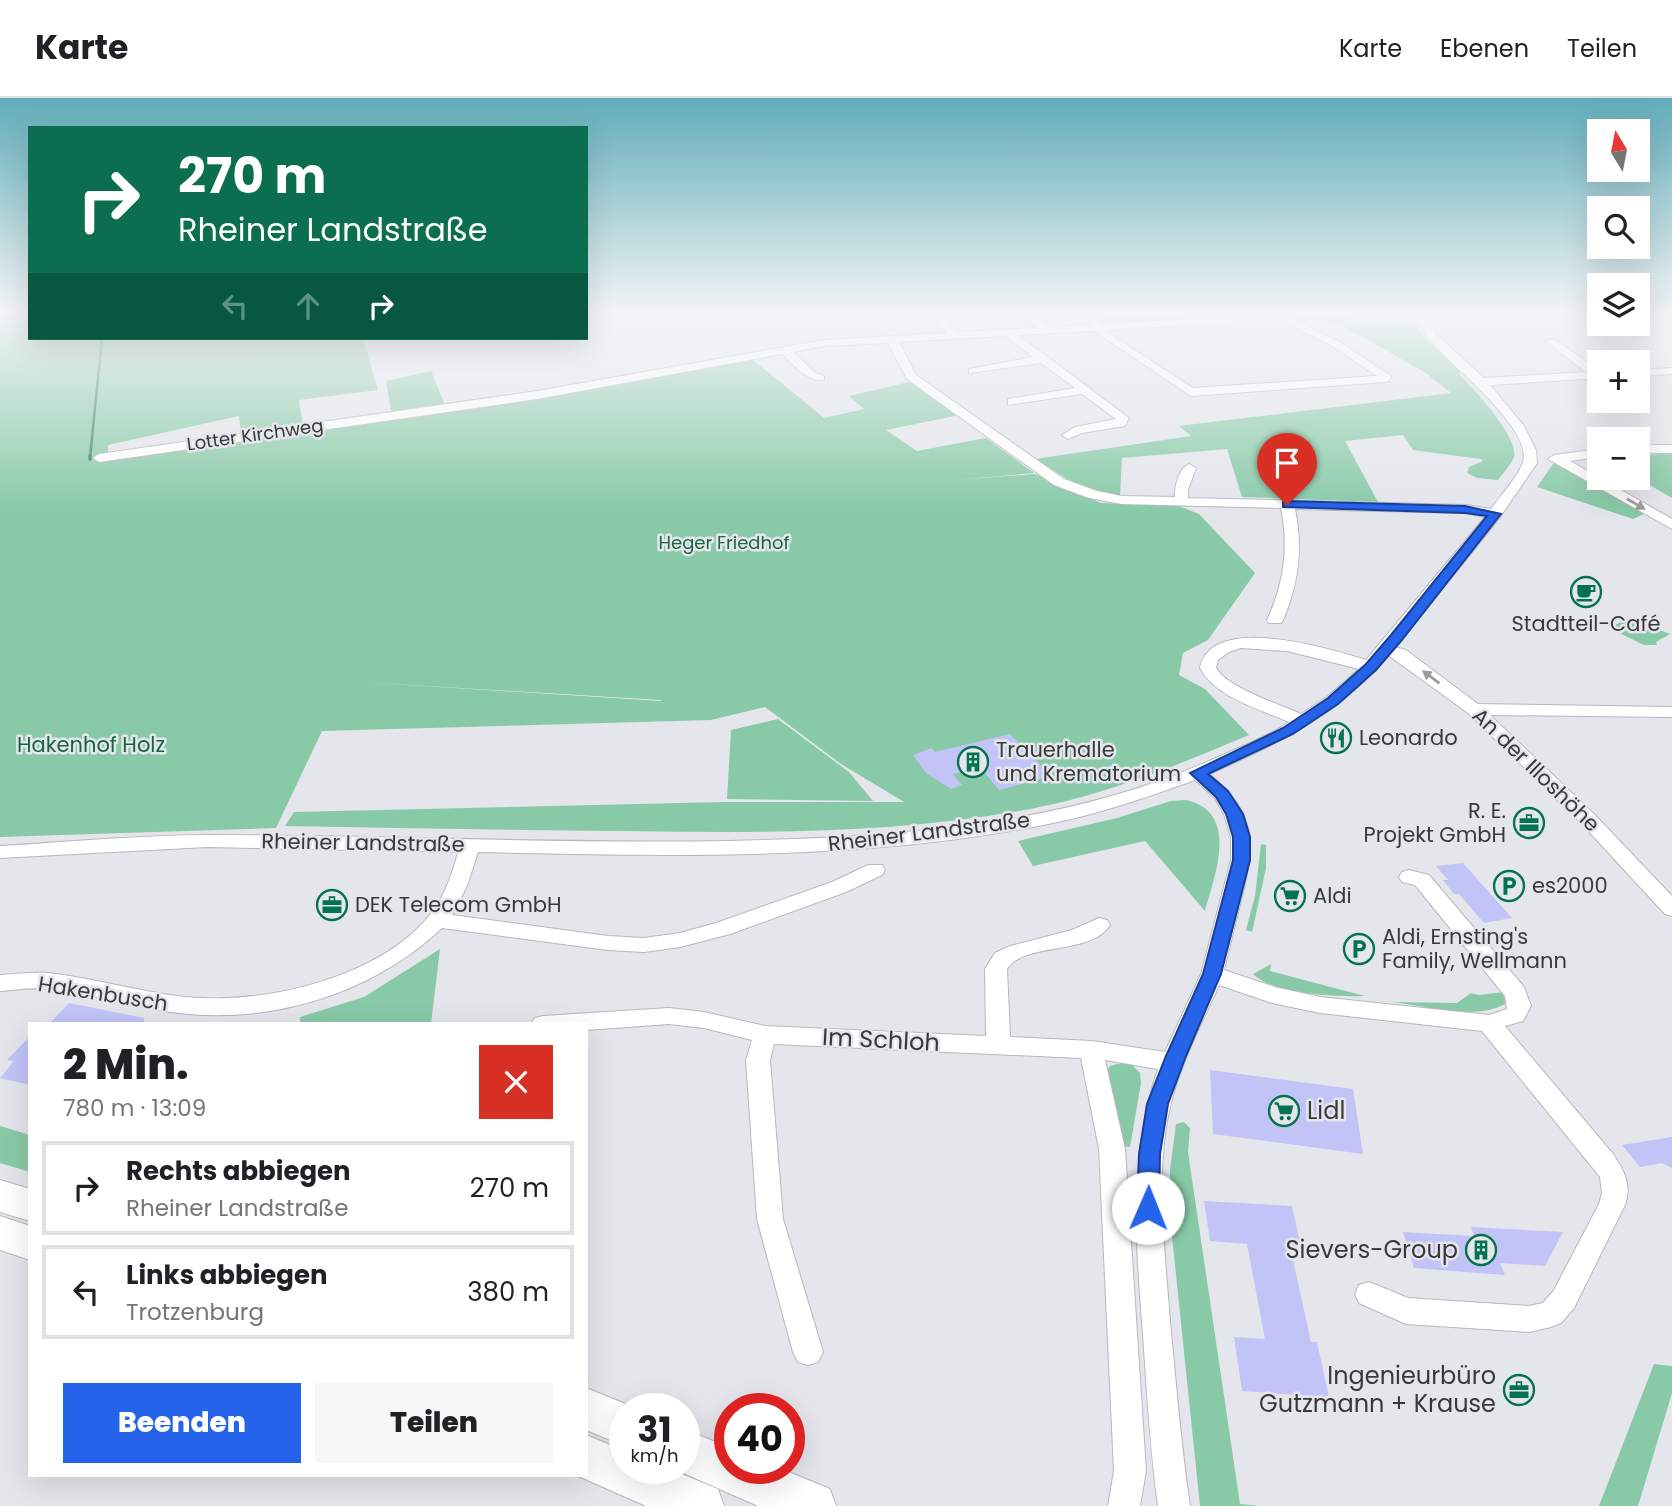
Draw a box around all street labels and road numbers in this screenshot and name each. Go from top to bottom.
street label: Lotter Kirchweg [185,413,325,456]
street label: An der Illoshöhe [1466,701,1607,838]
street label: Rheiner Landstraße [826,805,1032,858]
street label: Rheiner Landstraße [261,826,465,859]
street label: Hakenbusch [36,969,170,1018]
street label: Im Schloh [821,1020,941,1059]

